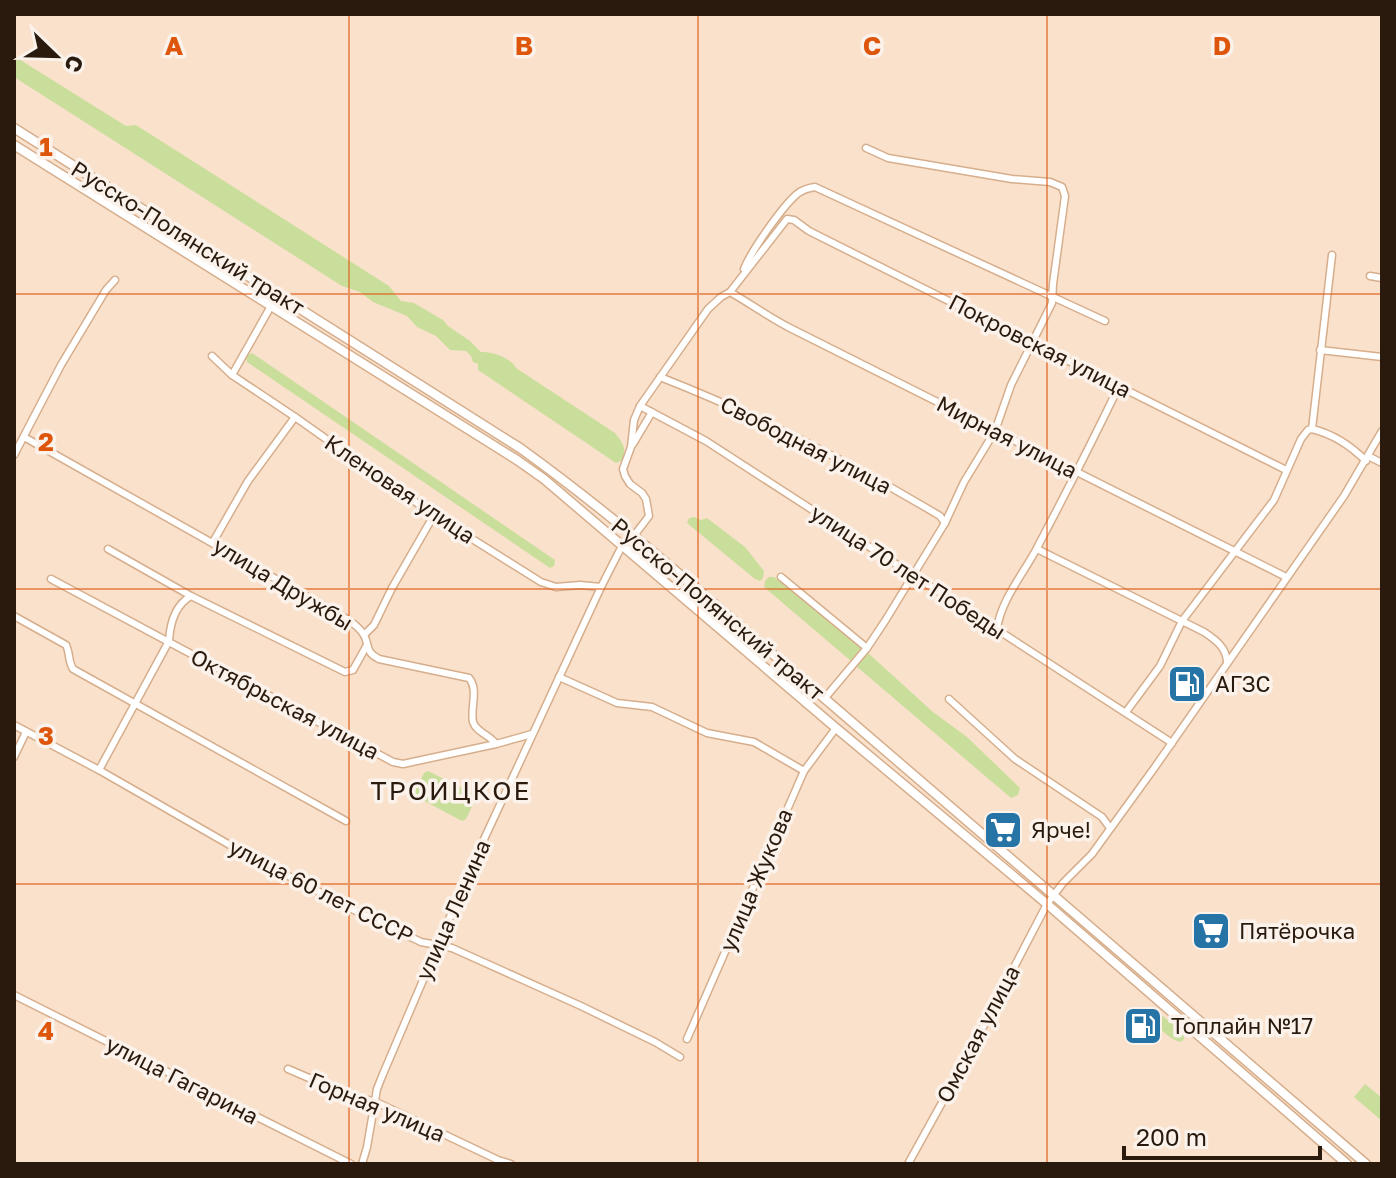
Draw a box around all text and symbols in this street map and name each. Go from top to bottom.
north arrow [16,16,96,96]
text: A [165,30,184,61]
text: B [515,30,533,61]
text: C [863,30,881,61]
text: D [1213,30,1231,61]
text: С [59,52,90,76]
text: 1 [39,131,53,162]
street label: Русско-Полянский тракт [67,155,310,321]
street label: Покровская улица [945,288,1136,403]
street label: Свободная улица [716,390,896,499]
street label: Мирная улица [932,390,1082,484]
text: 2 [38,426,54,457]
street label: Кленовая улица [320,428,481,549]
street label: улица 70 лет Победы [806,498,1011,645]
street label: Русско-Полянский тракт [606,512,831,706]
street label: улица Дружбы [209,531,358,636]
street label: Октябрьская улица [186,642,384,765]
fuel station icon: АГЗС [1166,663,1208,705]
place label: АГЗС [1215,670,1270,697]
text: 3 [38,720,54,751]
district label: ТРОИЦКОЕ [371,775,531,806]
street label: улица Жукова [713,804,798,955]
supermarket icon: Ярче! [982,809,1024,851]
place label: Ярче! [1031,816,1091,843]
street label: улица 60 лет СССР [224,832,418,949]
street label: улица Ленина [409,835,496,984]
supermarket icon: Пятёрочка [1190,910,1232,952]
place label: Пятёрочка [1239,917,1355,944]
street label: Омская улица [930,961,1025,1107]
fuel station icon: Топлайн №17 [1122,1005,1164,1047]
place label: Топлайн №17 [1171,1012,1313,1039]
text: 4 [38,1015,54,1046]
street label: улица Гагарина [102,1030,263,1130]
street label: Горная улица [305,1066,449,1147]
scale bar [1124,1110,1320,1160]
text: 200 m [1136,1122,1207,1151]

